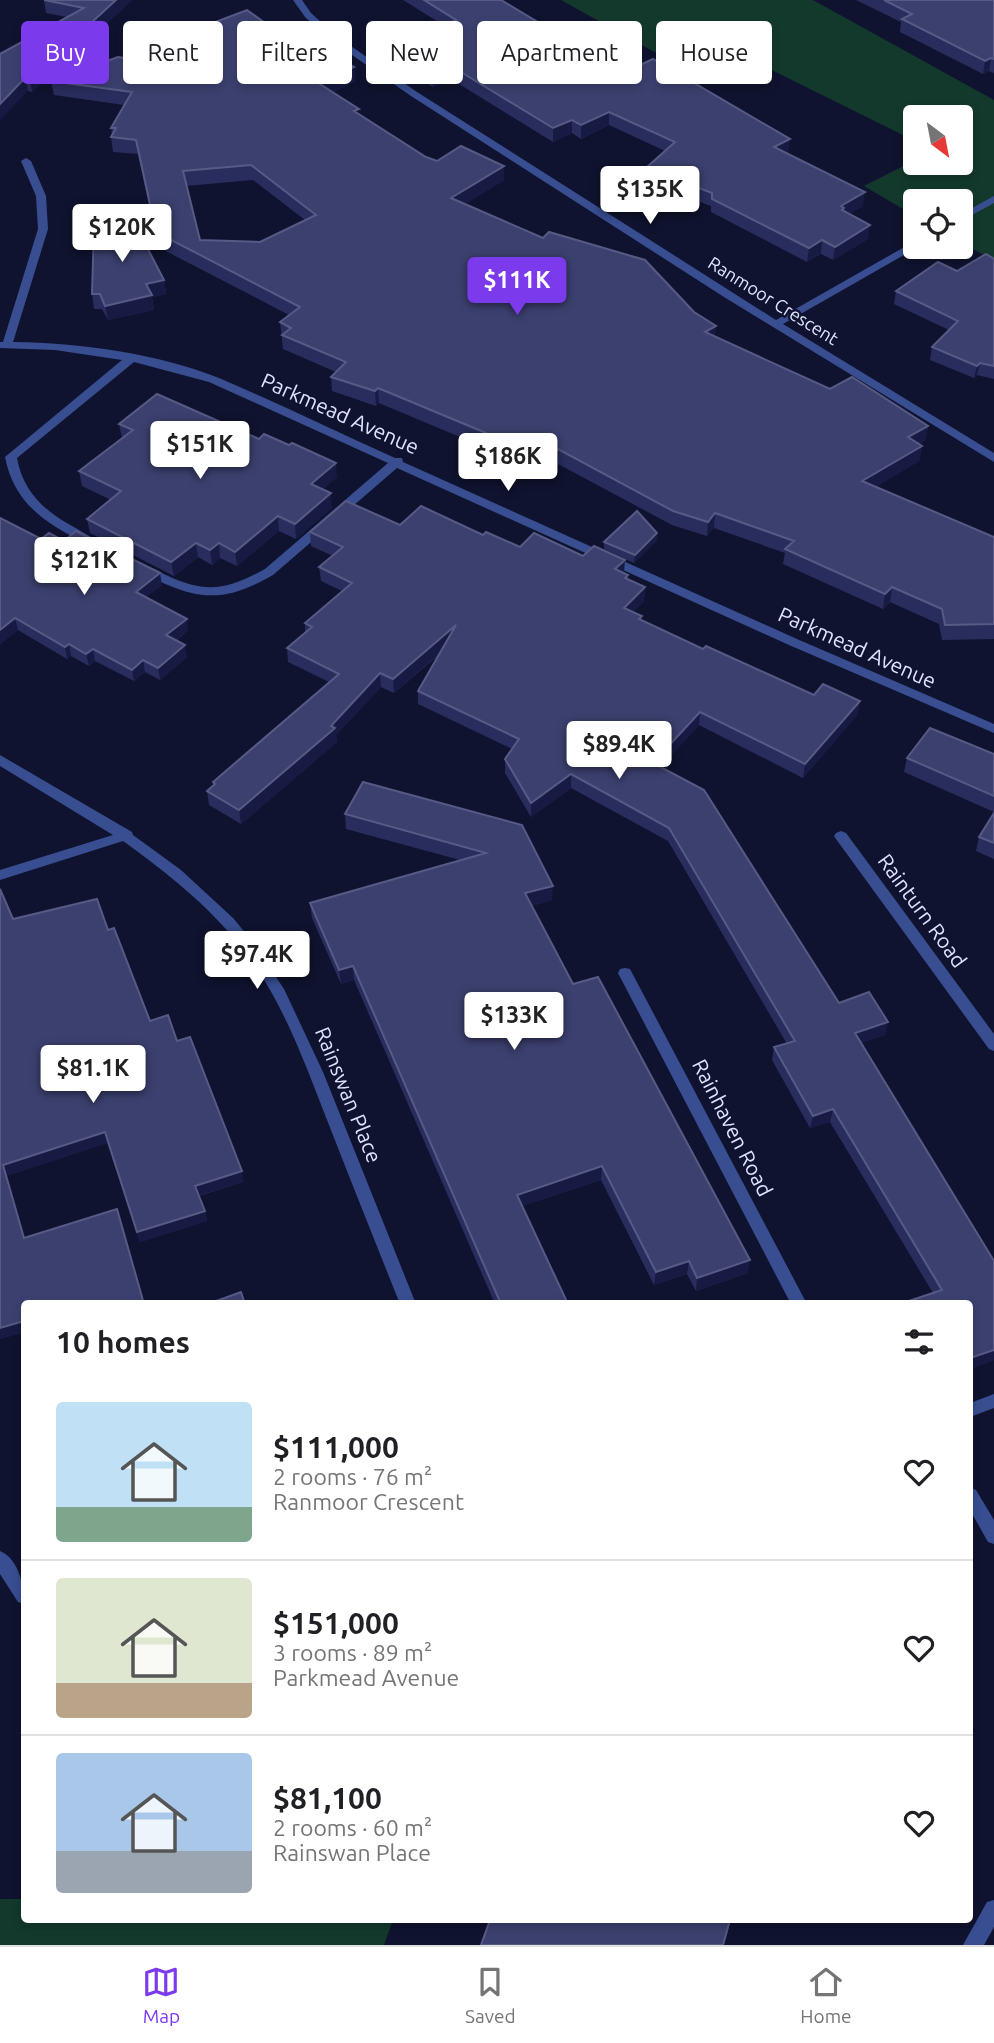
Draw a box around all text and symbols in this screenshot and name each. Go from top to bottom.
chip: Buy [21,21,109,84]
chip: Rent [123,21,223,84]
chip: Filters [237,21,352,84]
chip: New [366,21,463,84]
chip: Apartment [477,21,642,84]
chip: House [656,21,772,84]
north arrow [903,105,973,175]
map controls [903,105,973,259]
pin: $135K [601,166,699,226]
text: $135K [616,176,684,201]
button: locate [903,189,973,259]
pin: $120K [73,204,171,264]
text: $120K [88,214,156,239]
street label: Ranmoor Crescent [705,252,842,348]
pin: $111K [468,258,566,317]
text: $111K [483,267,551,292]
street label: Parkmead Avenue [258,368,423,459]
pin: $151K [151,421,249,481]
text: $151K [166,431,234,456]
pin: $186K [459,434,557,493]
text: $186K [474,443,542,468]
pin: $121K [35,538,133,597]
text: $121K [50,547,118,572]
street label: Parkmead Avenue [775,602,940,693]
pin: $89.4K [562,722,676,781]
text: $89.4K [583,731,655,756]
street label: Rainturn Road [874,849,972,972]
pin: $97.4K [200,932,314,991]
text: $97.4K [221,941,293,966]
pin: $133K [465,992,563,1052]
text: $133K [480,1002,548,1027]
street label: Rainswan Place [311,1023,387,1166]
pin: $81.1K [36,1046,150,1105]
text: $81.1K [57,1055,129,1080]
street label: Rainhaven Road [688,1055,778,1200]
icon: filters [900,1323,938,1361]
text: 10 homes [56,1325,190,1359]
icon: home [112,1430,196,1514]
text: $111,000 [273,1430,399,1464]
icon: heart [900,1453,938,1491]
text: 2 rooms · 76 m² [273,1464,432,1489]
text: Ranmoor Crescent [273,1489,464,1514]
icon: home [112,1606,196,1690]
text: $151,000 [273,1606,399,1640]
icon: heart [900,1629,938,1667]
text: 3 rooms · 89 m² [273,1640,432,1665]
text: Parkmead Avenue [273,1665,459,1690]
icon: home [112,1781,196,1865]
text: $81,100 [273,1781,382,1815]
icon: heart [900,1804,938,1842]
text: 2 rooms · 60 m² [273,1815,432,1840]
text: Rainswan Place [273,1840,431,1865]
tab: Map [142,1963,180,2027]
tab: Saved [465,1963,516,2027]
tab: Home [800,1963,852,2027]

